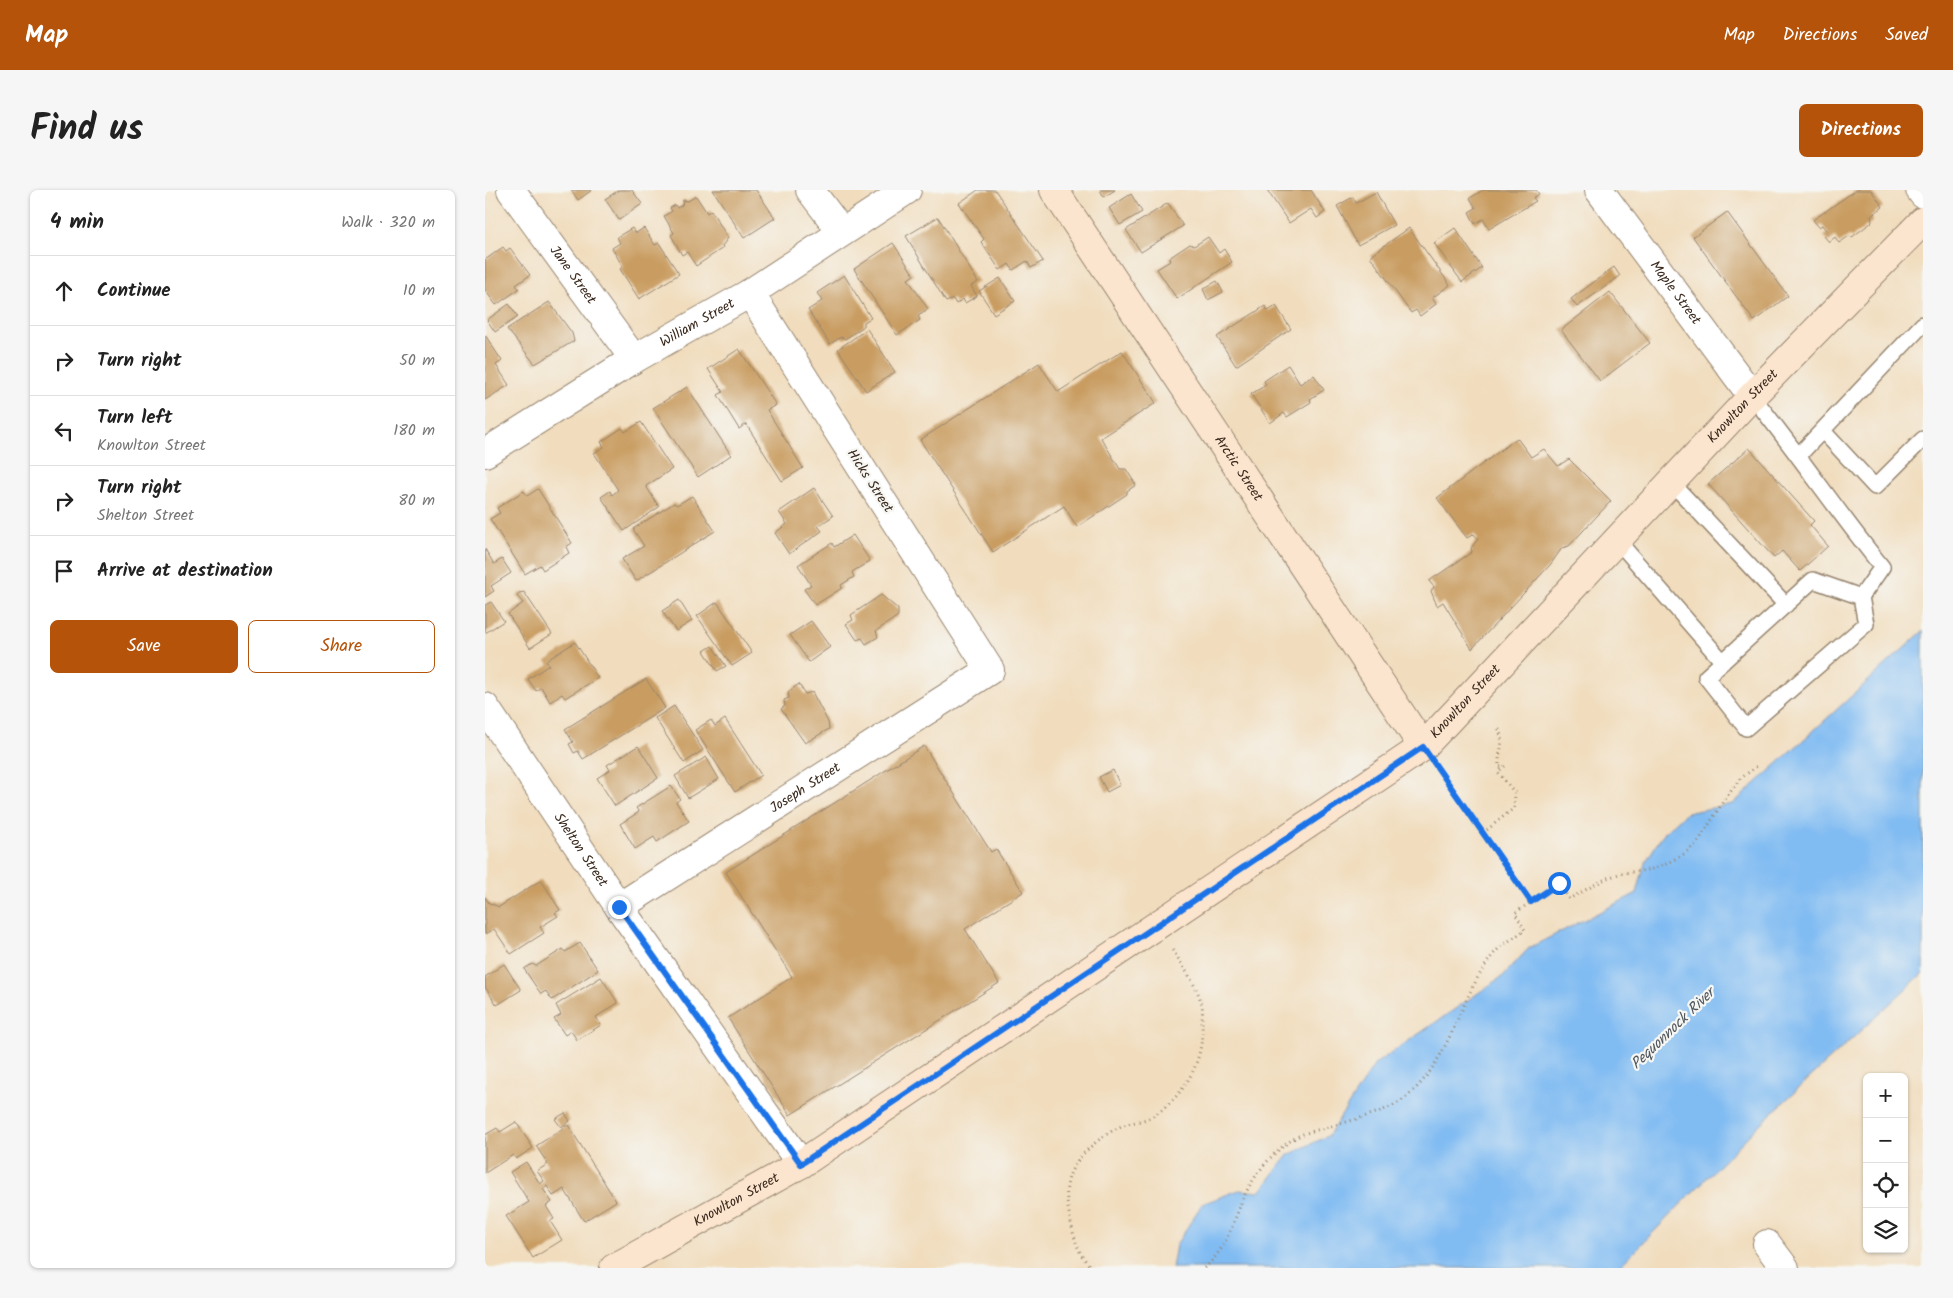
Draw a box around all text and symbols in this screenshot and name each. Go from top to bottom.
text: Map [25,16,68,55]
text: Map [1723,21,1755,50]
text: Directions [1783,21,1857,50]
text: Saved [1885,21,1928,50]
text: Find us [30,102,143,158]
button: Directions [1799,104,1923,157]
text: 4 min [50,206,104,239]
text: Walk · 320 m [341,210,435,235]
street label: Jane Street [544,241,602,309]
street label: Maple Street [1644,256,1707,330]
text: Continue [97,276,170,306]
icon: ahead [50,277,78,305]
text: 10 m [403,278,435,303]
street label: William Street [656,293,739,353]
text: Turn right [97,346,182,376]
icon: right [50,347,78,375]
text: 50 m [399,348,435,373]
street label: Knowlton Street [1702,364,1784,448]
text: Turn left [97,403,172,433]
icon: left [50,417,78,445]
text: 180 m [393,418,435,443]
street label: Arctic Street [1208,431,1269,506]
text: Knowlton Street [97,433,206,458]
street label: Hicks Street [841,445,899,518]
text: Turn right [97,473,182,503]
icon: right [50,487,78,515]
text: 80 m [398,488,435,513]
text: Shelton Street [97,503,194,528]
text: Arrive at destination [97,556,273,586]
icon: arrive [50,557,78,585]
button: Save [50,620,238,673]
button: Share [248,620,435,673]
street label: Knowlton Street [1425,659,1507,744]
street label: Joseph Street [765,757,846,819]
street label: Shelton Street [548,808,614,892]
route start [1548,872,1571,895]
route end [608,896,631,919]
water label: Pequonnock River [1625,980,1723,1075]
map controls [1863,1073,1908,1253]
button: + [1863,1073,1908,1118]
button: − [1863,1118,1908,1163]
button: locate [1863,1163,1908,1208]
street label: Knowlton Street [689,1167,784,1233]
button: layers [1863,1208,1908,1253]

